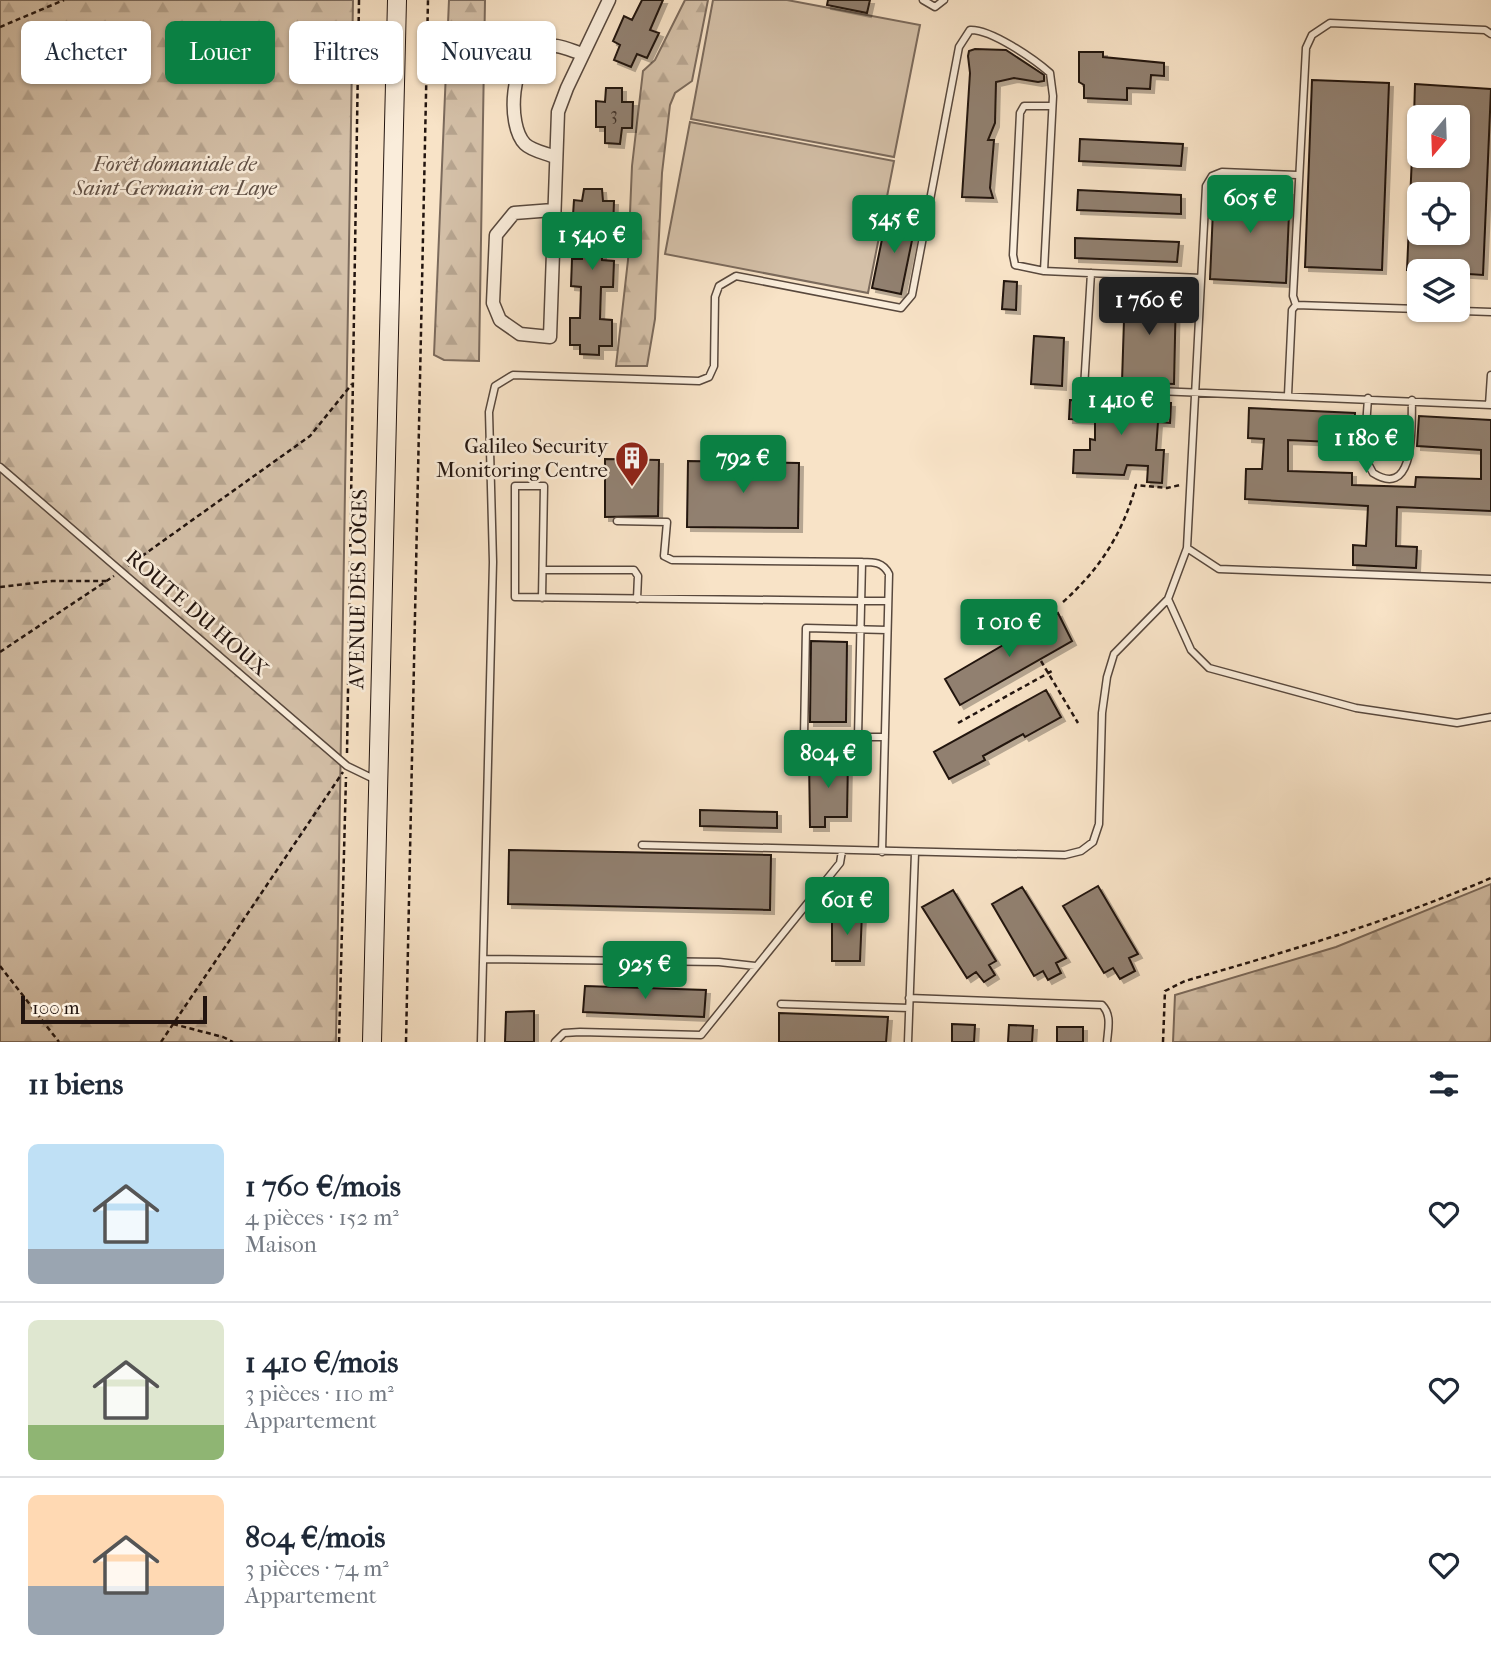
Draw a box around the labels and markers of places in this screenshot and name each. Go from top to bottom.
pin: 605 € [1201,176,1299,235]
pin: 545 € [845,196,943,255]
pin: 1 540 € [527,212,657,272]
pin: 1 760 € [1084,278,1214,337]
pin: 1 410 € [1056,378,1186,437]
pin: 1 180 € [1301,416,1431,475]
place label: Galileo Security Monitoring Centre [436,434,609,482]
pin: 792 € [694,435,792,495]
building icon: Galileo Security Monitoring Centre [613,439,651,488]
pin: 1 010 € [944,600,1074,659]
pin: 804 € [779,730,877,790]
pin: 601 € [798,878,896,937]
pin: 925 € [596,942,694,1001]

